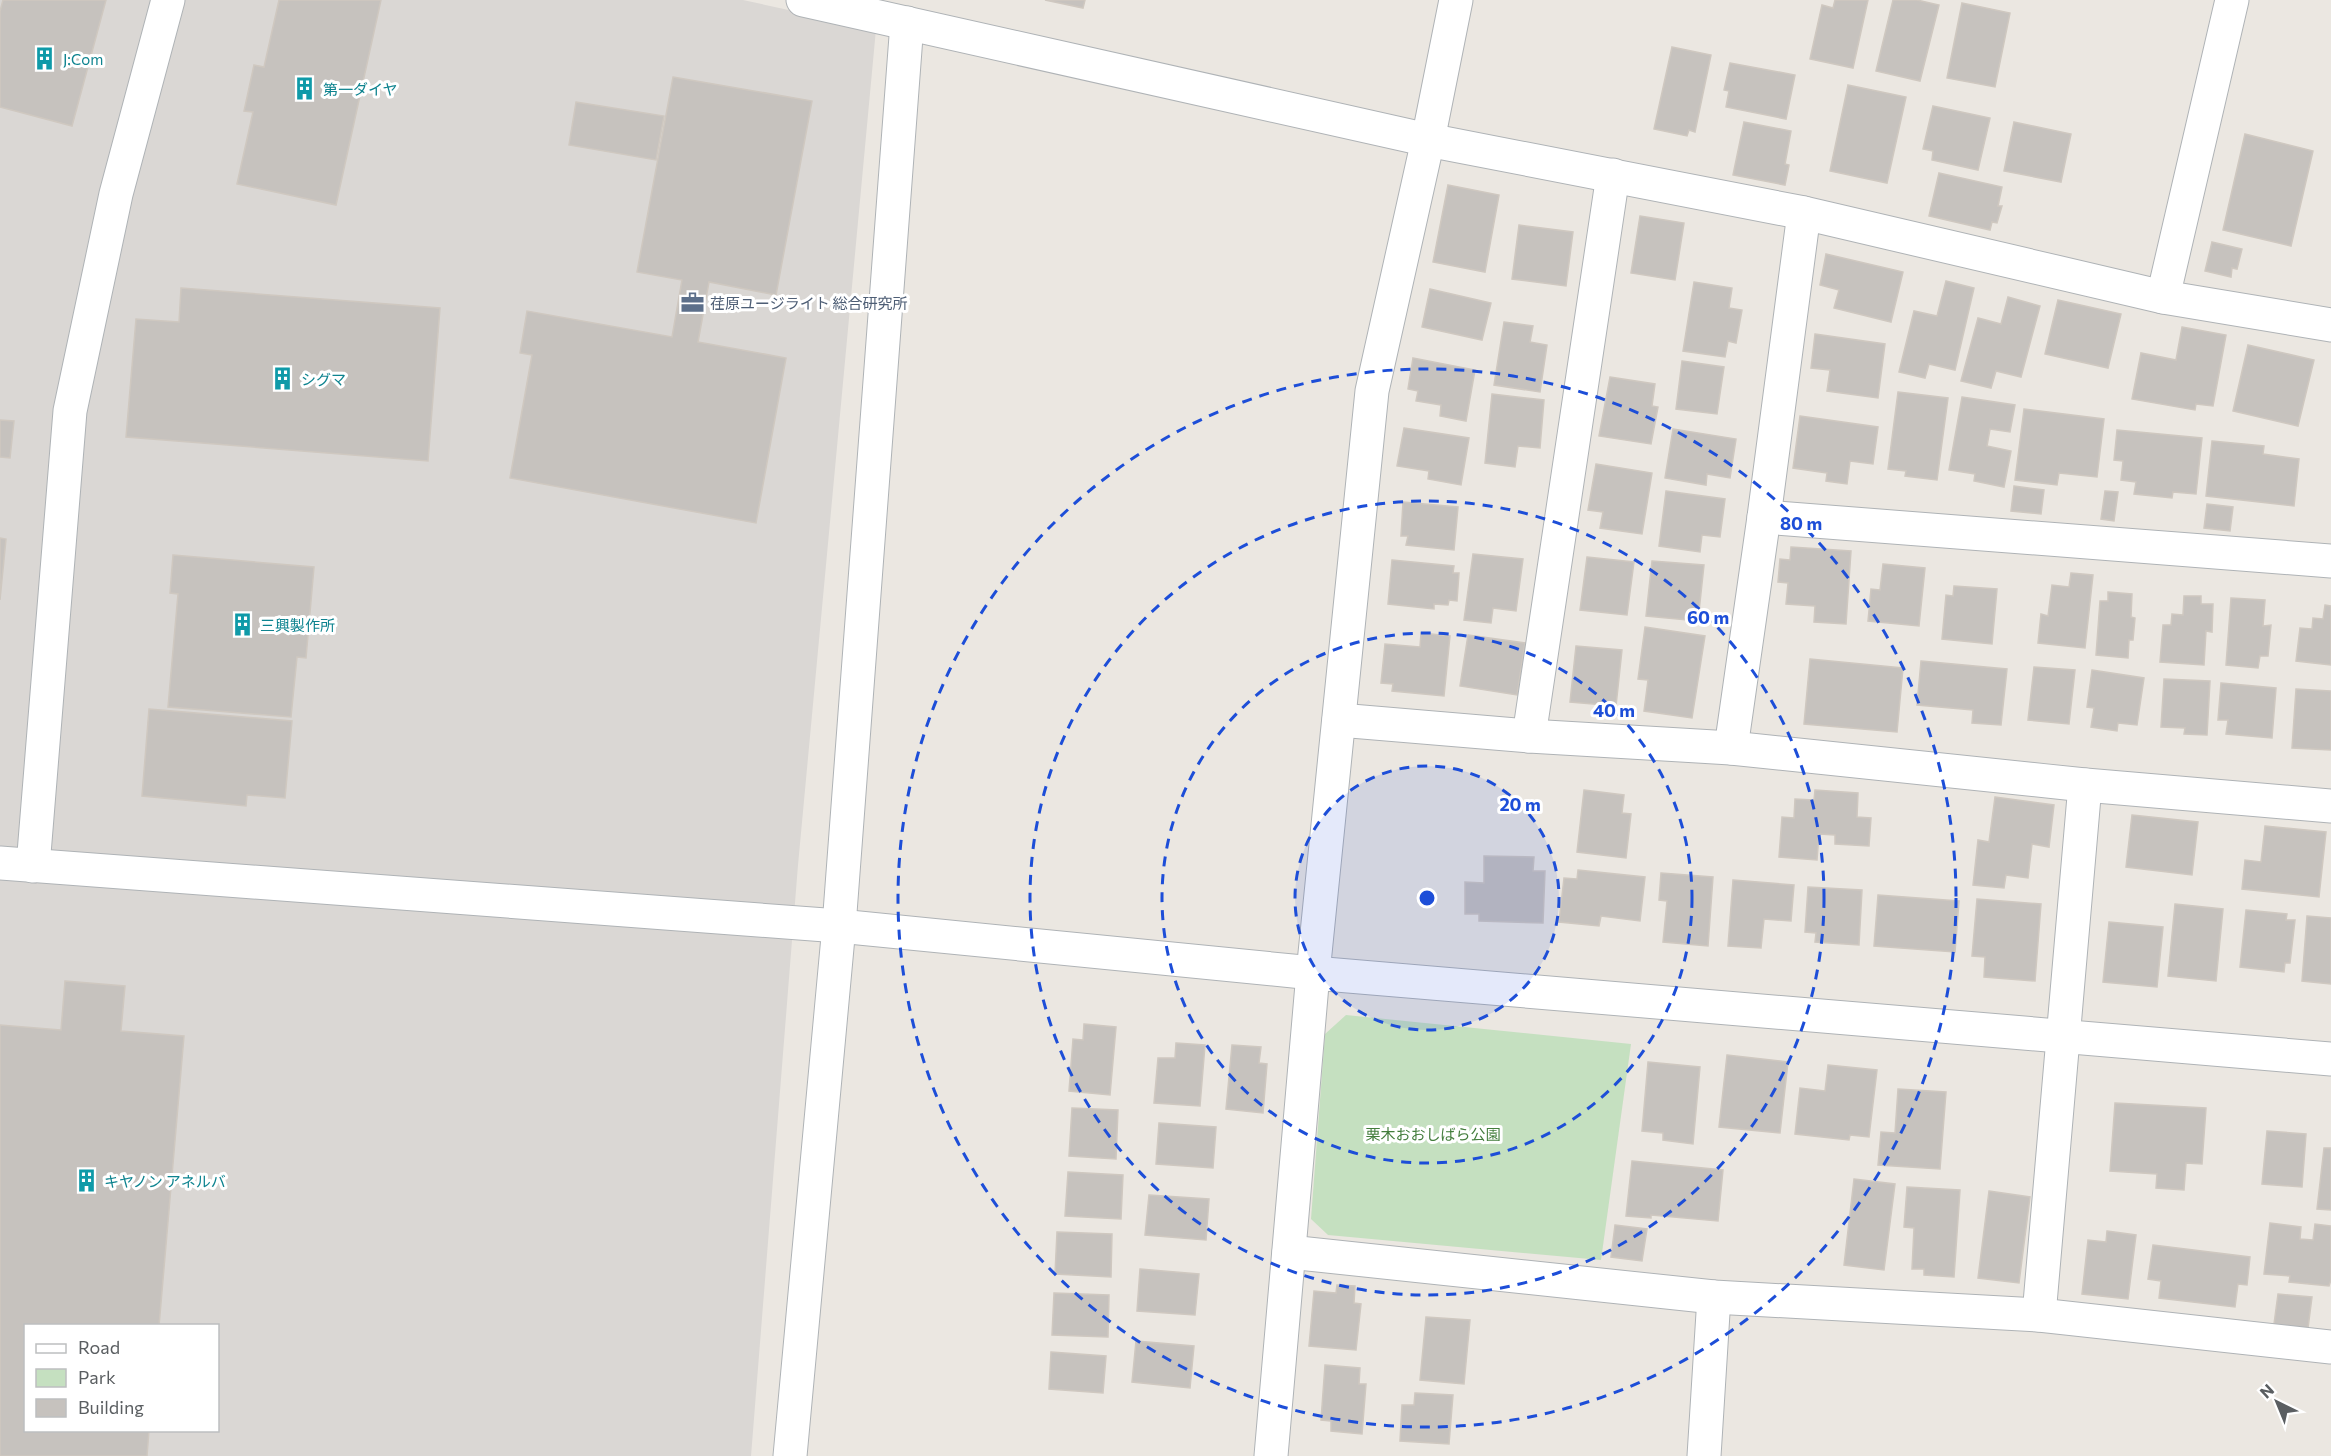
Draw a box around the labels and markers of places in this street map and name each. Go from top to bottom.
building icon: J:Com [32,46,58,72]
place label: J:Com [63,50,103,68]
building icon: 第一ダイヤ [292,76,318,102]
place label: 第一ダイヤ [323,80,398,98]
office icon: 荏原ユージライト 総合研究所 [679,290,705,316]
place label: 荏原ユージライト 総合研究所 [710,294,908,312]
building icon: シグマ [270,366,296,392]
place label: シグマ [301,370,346,388]
building icon: 三興製作所 [229,612,255,638]
place label: 三興製作所 [260,616,335,634]
centre of rings [1417,888,1437,908]
building icon: キヤノン アネルバ [73,1168,99,1194]
place label: キヤノン アネルバ [104,1172,226,1190]

